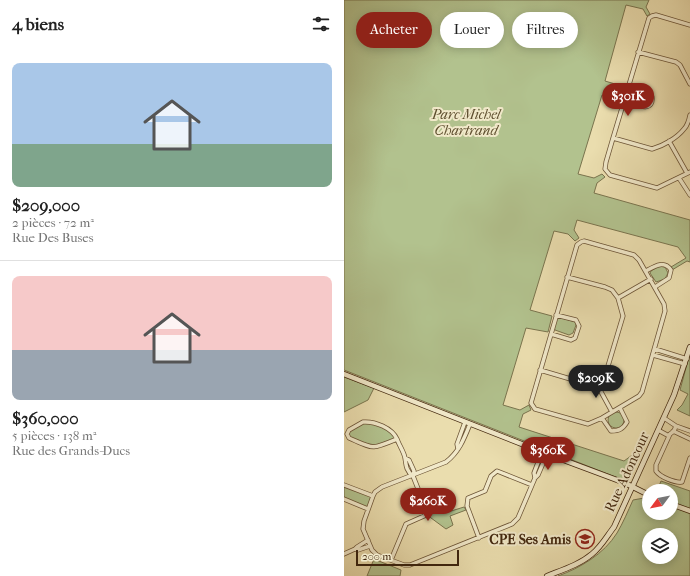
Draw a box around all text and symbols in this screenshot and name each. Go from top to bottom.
chip: Acheter [356,12,432,48]
chip: Louer [440,12,504,48]
chip: Filtres [512,12,578,48]
icon: filters [310,13,332,35]
text: 4 biens [12,14,64,34]
pin: $301K [600,83,656,117]
text: $301K [611,88,645,103]
icon: home [136,89,208,161]
park label: Parc Michel Chartrand [431,106,502,139]
text: $209,000 [12,195,80,215]
text: 2 pièces · 72 m² [12,215,94,230]
text: Rue Des Buses [12,230,94,245]
icon: home [136,302,208,374]
pin: $209K [568,365,624,399]
text: $209K [577,370,615,385]
text: $360,000 [12,408,79,428]
text: 5 pièces · 138 m² [12,428,97,443]
street label: Rue Adoncour [601,429,653,515]
pin: $360K [520,437,576,471]
text: $360K [530,442,566,457]
text: Rue des Grands-Ducs [12,443,130,458]
north arrow [642,484,678,520]
map controls [642,484,678,564]
pin: $260K [400,488,456,522]
text: $260K [409,493,447,508]
school or university icon: CPE Ses Amis [574,528,596,550]
button: layers [642,528,678,564]
place label: CPE Ses Amis [489,531,572,548]
scale bar [356,548,459,567]
text: 200 m [362,550,391,563]

